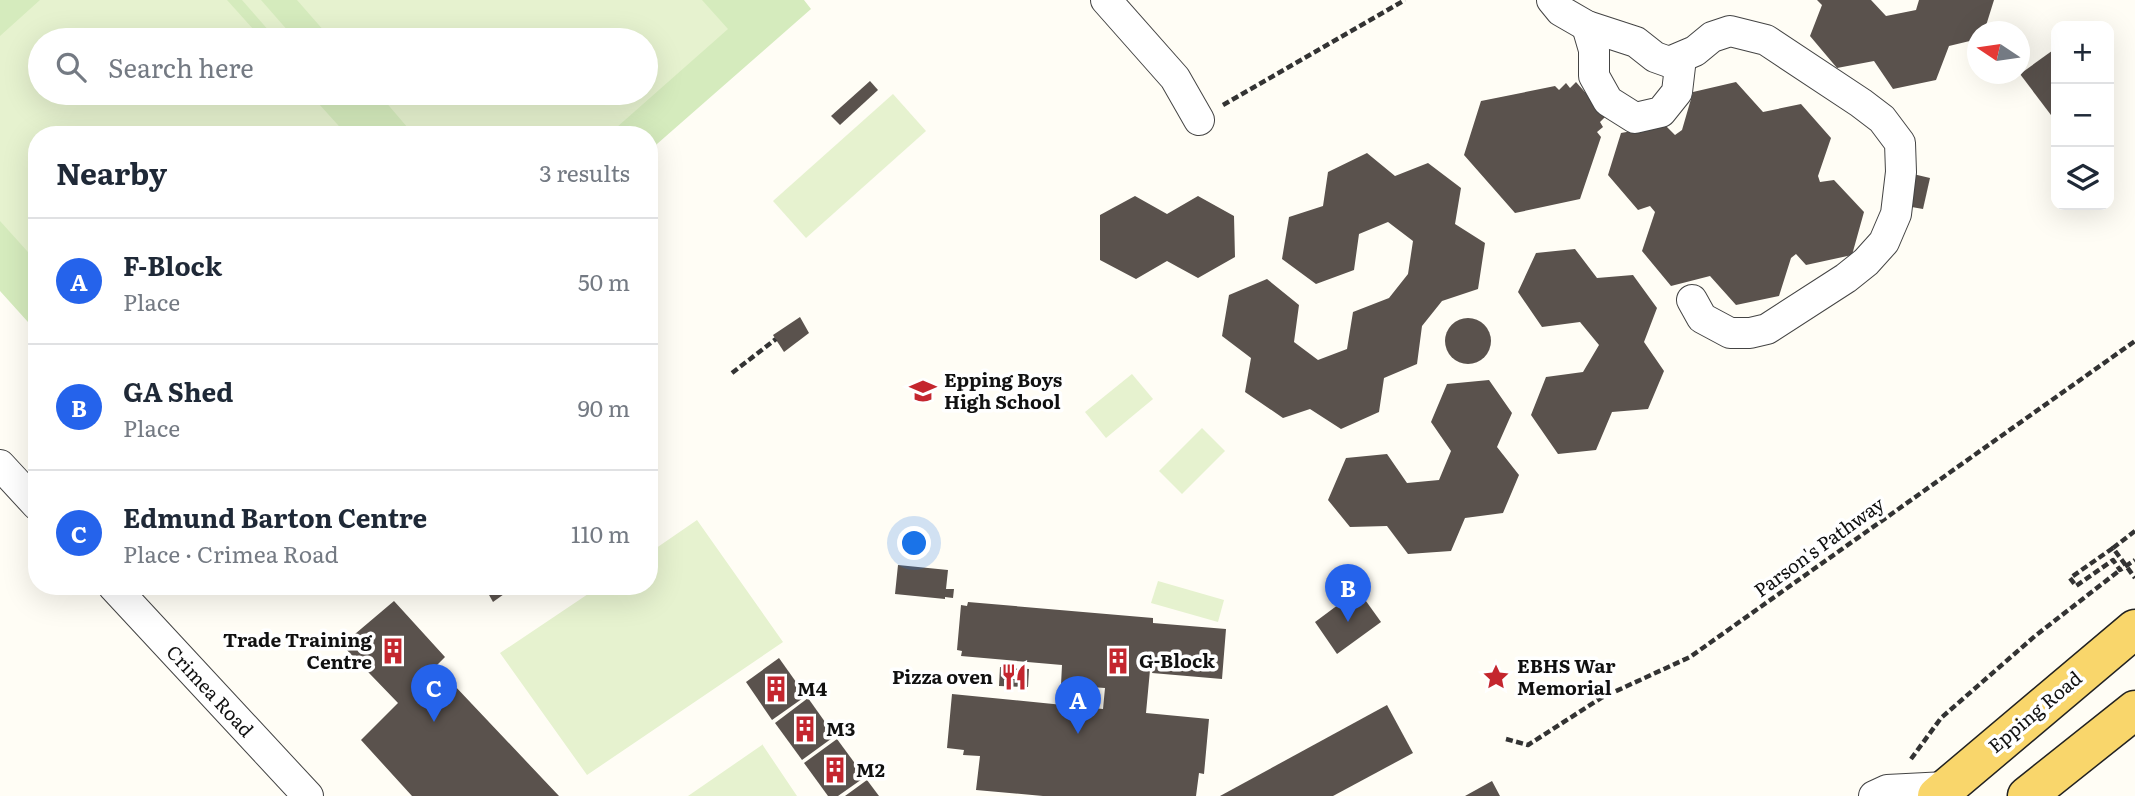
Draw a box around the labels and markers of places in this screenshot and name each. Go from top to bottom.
place label: Epping Boys High School [944,365,1062,415]
school or university icon: Epping Boys High School [908,376,938,406]
pin: B [1325,564,1371,622]
place label: Trade Training Centre [223,625,372,675]
building icon: Trade Training Centre [378,636,408,666]
building icon: G-Block [1103,646,1133,676]
place label: G-Block [1139,646,1215,674]
place label: EBHS War Memorial [1517,651,1616,701]
place label: Pizza oven [892,662,993,690]
restaurant icon: Pizza oven [999,662,1029,692]
place icon: EBHS War Memorial [1481,662,1511,692]
pin: C [411,664,457,722]
building icon: M4 [761,674,791,704]
place label: M4 [797,674,828,702]
pin: A [1055,676,1101,734]
building icon: M3 [790,714,820,744]
place label: M3 [826,714,855,742]
building icon: M2 [820,755,850,785]
place label: M2 [856,755,885,783]

